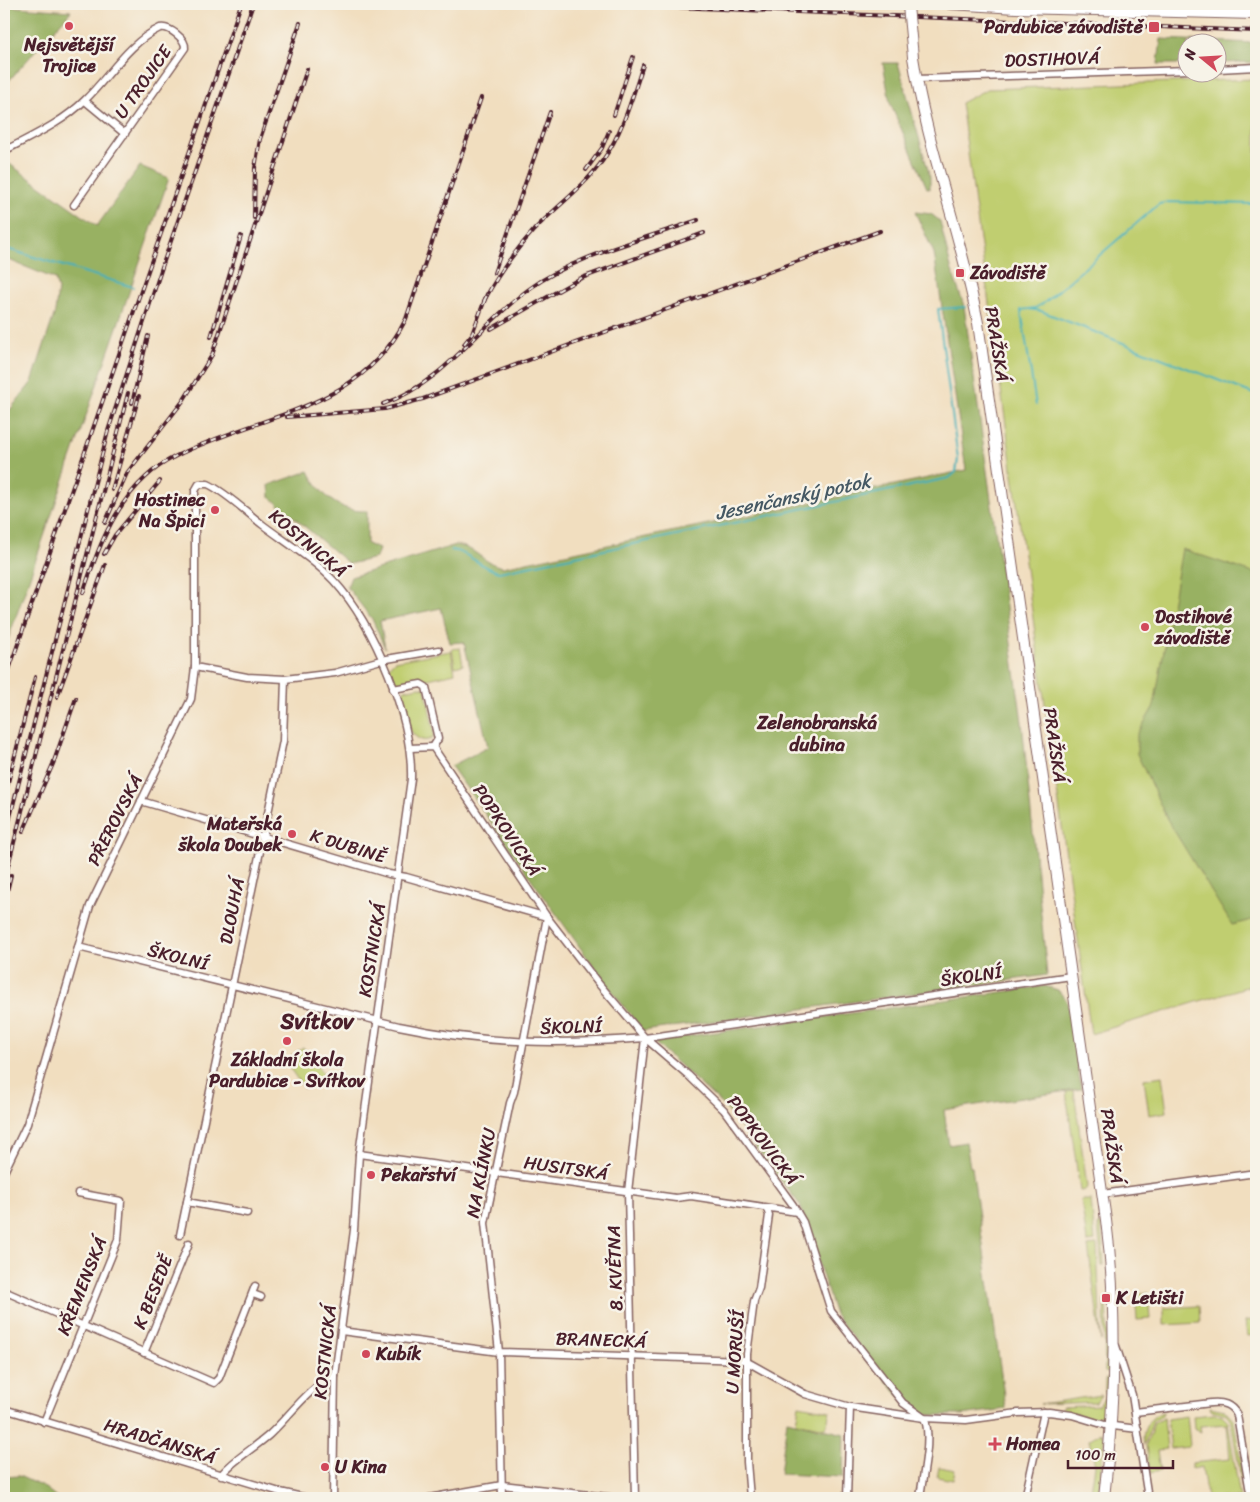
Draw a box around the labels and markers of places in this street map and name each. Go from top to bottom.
place label: Pardubice závodiště [984,11,1145,43]
marker: Nejsvětější Trojice [63,20,75,32]
marker: Pardubice závodiště [1147,20,1161,34]
place label: Nejsvětější Trojice [23,29,117,82]
place label: Závodiště [969,257,1047,289]
marker: Závodiště [954,267,966,279]
place label: Hostinec Na Špici [134,484,206,537]
marker: Hostinec Na Špici [209,504,221,516]
place label: Dostihové závodiště [1154,601,1233,654]
marker: Dostihové závodiště [1139,621,1151,633]
place label: Mateřská škola Doubek [177,808,282,861]
marker: Mateřská škola Doubek [286,828,298,840]
marker: Základní škola Pardubice - Svítkov [281,1035,293,1047]
place label: Základní škola Pardubice - Svítkov [209,1044,367,1097]
place label: Pekařství [381,1159,459,1191]
marker: Pekařství [365,1169,377,1181]
place label: K Letišti [1115,1282,1184,1314]
marker: K Letišti [1100,1292,1112,1304]
place label: Kubík [375,1338,421,1370]
marker: Kubík [360,1348,372,1360]
place label: Homea [1005,1428,1061,1460]
marker: Homea [988,1437,1002,1451]
place label: U Kina [335,1451,387,1483]
marker: U Kina [319,1461,331,1473]

